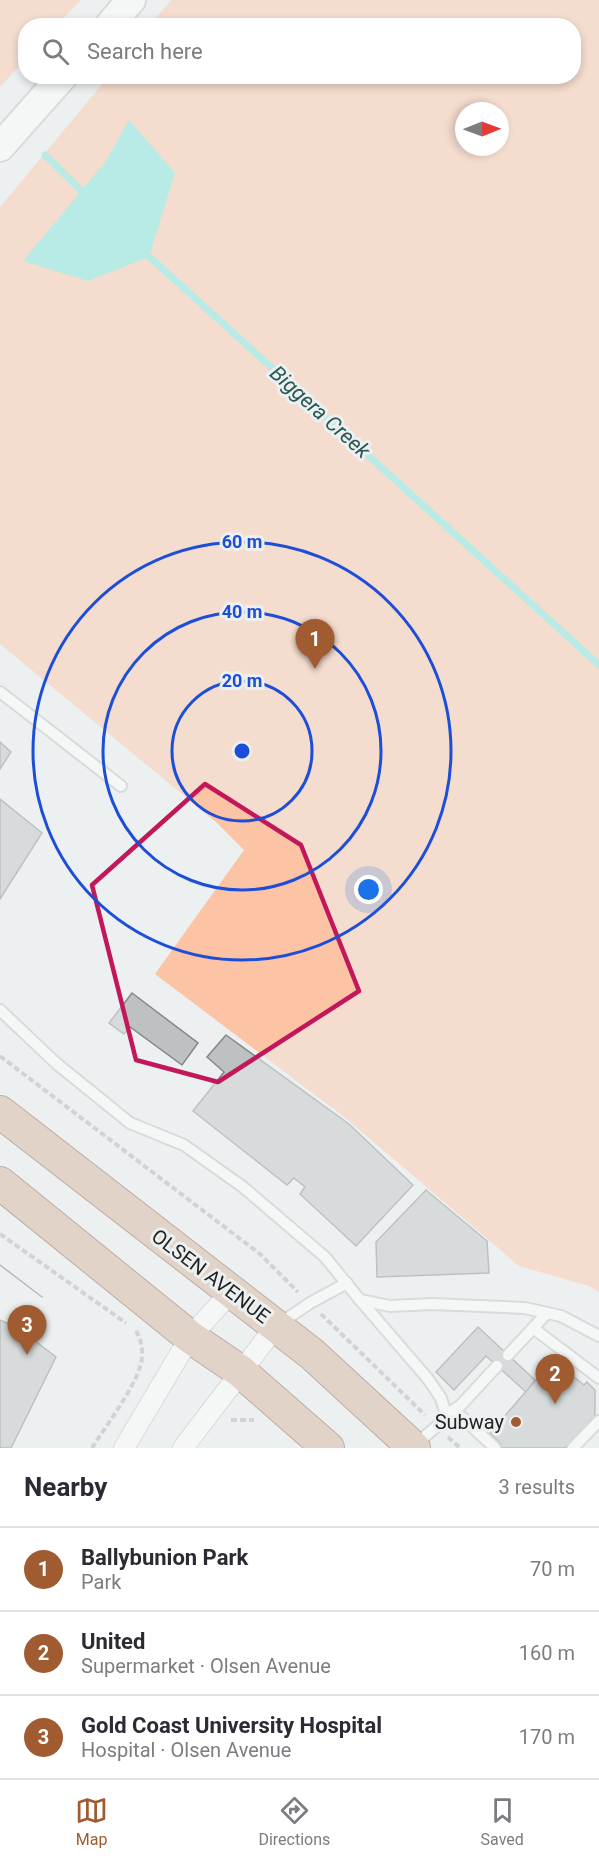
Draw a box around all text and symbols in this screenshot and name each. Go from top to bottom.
search box [18,18,581,84]
icon: search [39,35,72,68]
text: Search here [87,39,203,64]
north arrow [455,102,509,156]
water label: Biggera Creek [265,361,375,464]
text: 60 m [222,531,262,552]
text: 40 m [222,601,262,622]
pin: 1 [296,620,334,669]
text: 20 m [222,670,262,691]
centre of rings [232,741,252,761]
your location [354,875,383,904]
street label: OLSEN AVENUE [147,1224,275,1328]
pin: 3 [8,1306,46,1355]
pin: 2 [536,1354,574,1404]
place label: Subway [435,1410,505,1434]
marker: Subway [509,1415,523,1429]
text: Nearby [24,1472,107,1502]
text: 3 results [499,1475,575,1499]
text: Ballybunion Park [81,1545,248,1570]
text: 1 [38,1557,49,1581]
text: 70 m [530,1557,575,1581]
text: Park [81,1570,121,1594]
text: United [81,1629,145,1654]
text: 2 [38,1641,49,1665]
text: 160 m [519,1641,575,1665]
text: Supermarket · Olsen Avenue [81,1654,331,1678]
text: Gold Coast University Hospital [81,1713,382,1738]
text: 3 [38,1725,49,1749]
text: 170 m [519,1725,575,1749]
text: Hospital · Olsen Avenue [81,1738,291,1762]
tab: Map [75,1794,108,1849]
tab: Directions [258,1794,330,1849]
tab: Saved [481,1794,524,1849]

